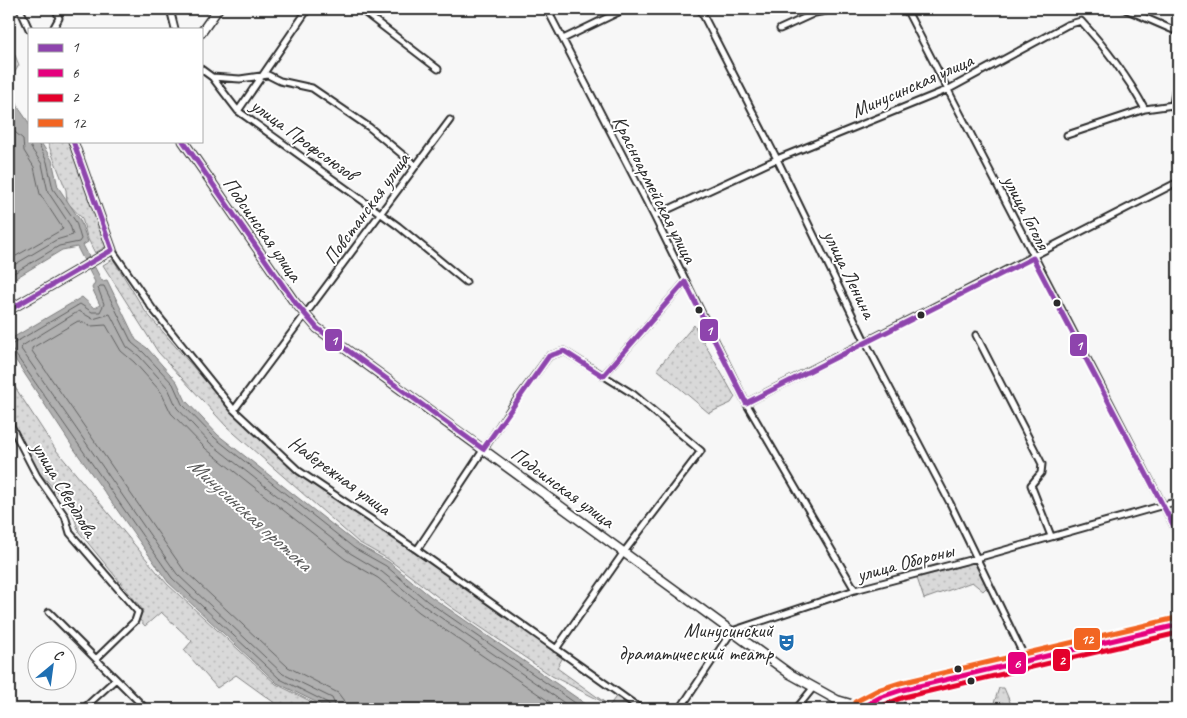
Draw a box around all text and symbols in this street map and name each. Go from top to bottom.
legend [28,28,202,142]
text: 1 [72,38,80,57]
street label: Минусинская улица [848,47,979,123]
text: 6 [72,64,80,83]
text: 2 [72,88,80,107]
street label: улица Профсоюзов [245,92,366,189]
street label: Красноармейская улица [607,111,703,269]
text: 12 [72,114,87,133]
street label: Повстанская улица [318,147,416,269]
street label: улица Гоголя [997,170,1057,255]
street label: Подсинская улица [217,172,309,287]
street label: улица Ленина [817,225,882,324]
unlabelled marker [1052,298,1062,308]
unlabelled marker [694,305,704,315]
unlabelled marker [916,310,926,320]
line badge: 1 [699,318,719,342]
text: 1 [706,322,714,339]
line badge: 1 [324,328,343,352]
text: 1 [331,332,339,349]
line badge: 1 [1069,333,1088,357]
text: 1 [1076,337,1084,354]
street label: Набережная улица [284,430,397,522]
street label: улица Свердлова [26,436,104,543]
street label: Подсинская улица [506,441,620,534]
water label: Минусинская протока [183,452,319,578]
street label: улица Обороны [853,537,958,588]
place label: Минусинский драматический театр [619,618,775,666]
line badge: 12 [1073,627,1101,651]
text: 12 [1081,631,1095,648]
theatre icon: Минусинский драматический театр [777,632,797,652]
north arrow [28,640,78,690]
text: С [51,646,67,665]
line badge: 2 [1052,648,1071,672]
line badge: 6 [1007,651,1027,675]
text: 2 [1059,652,1067,669]
text: 6 [1014,655,1022,672]
unlabelled marker [953,664,963,674]
unlabelled marker [966,676,976,686]

